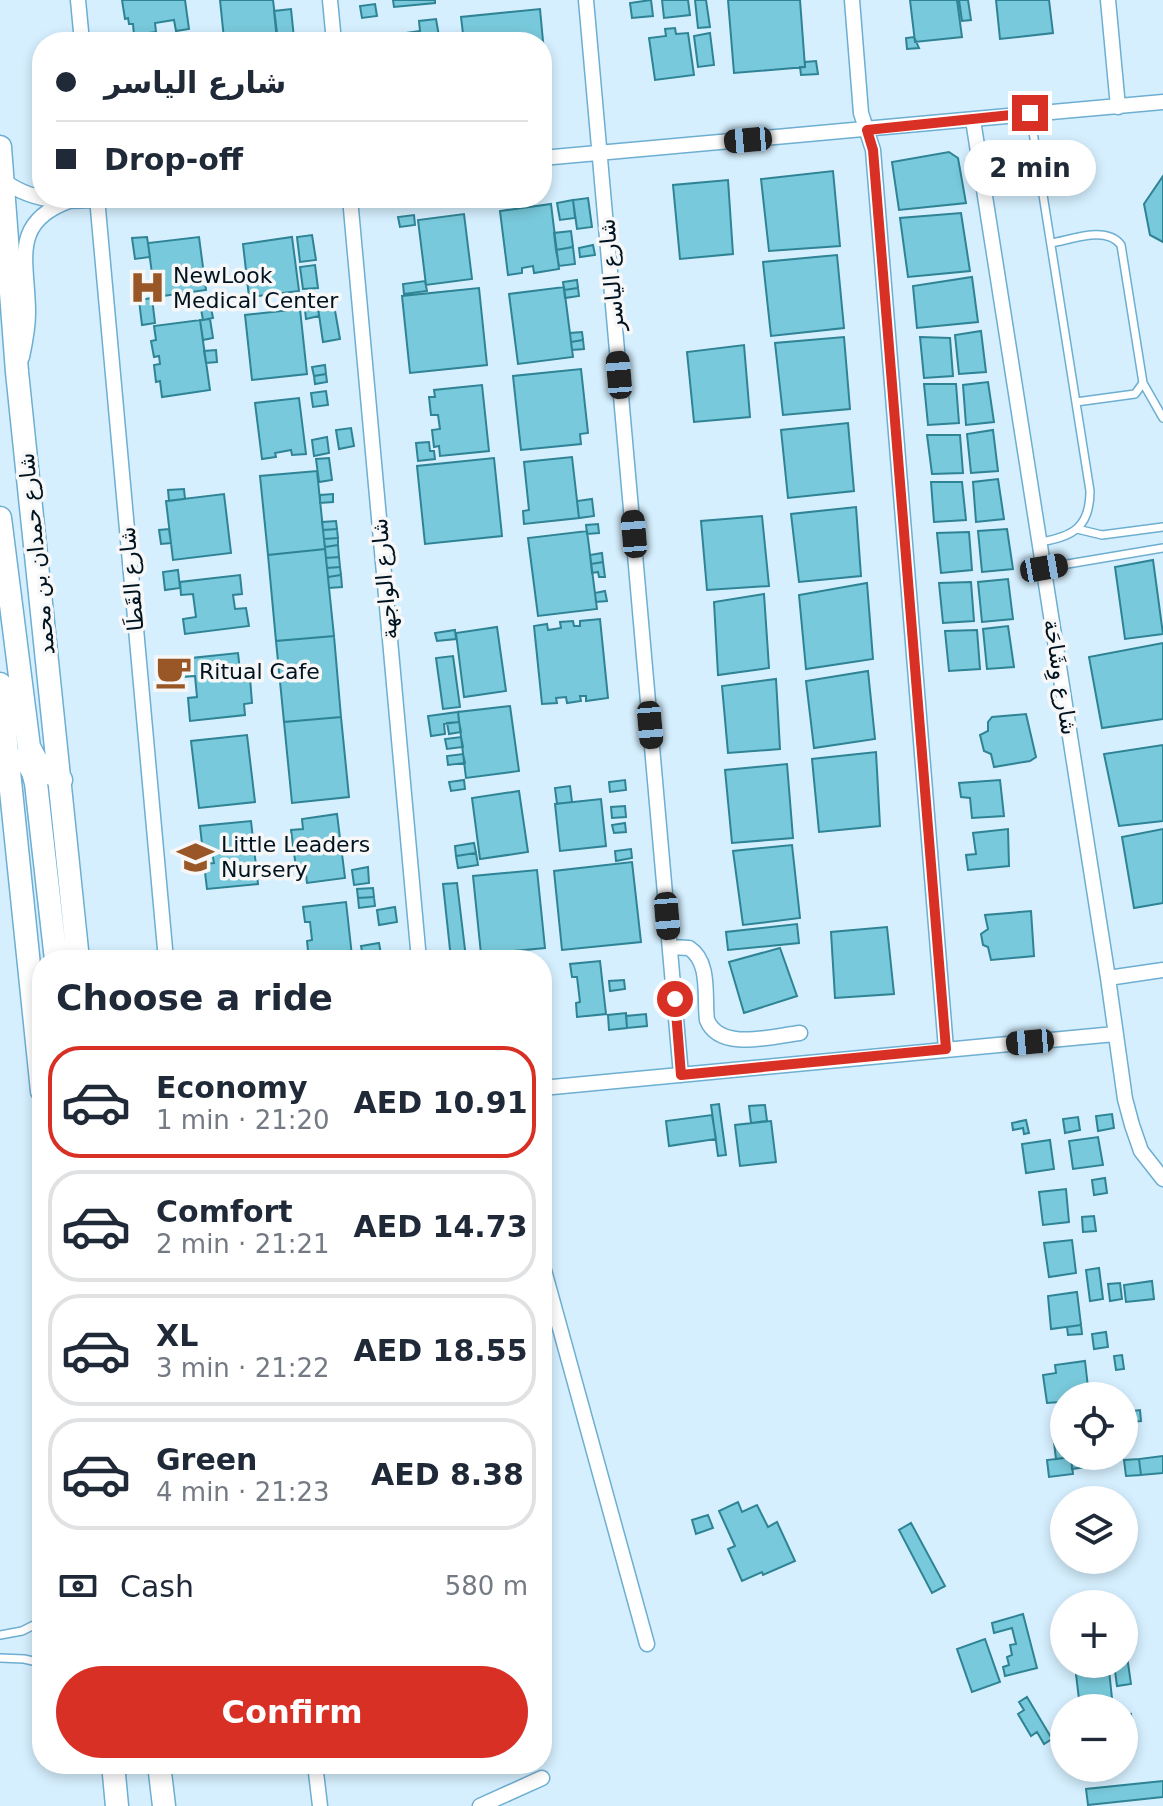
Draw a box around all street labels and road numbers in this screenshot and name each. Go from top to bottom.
street label: شارع الياسر [594,218,629,333]
street label: شارع حمدان بن محمد [13,452,60,656]
street label: شارع الواجهة [367,517,402,641]
street label: شارع القَطَا [114,526,149,632]
street label: شارع وِشَاحَة [1035,617,1082,738]

